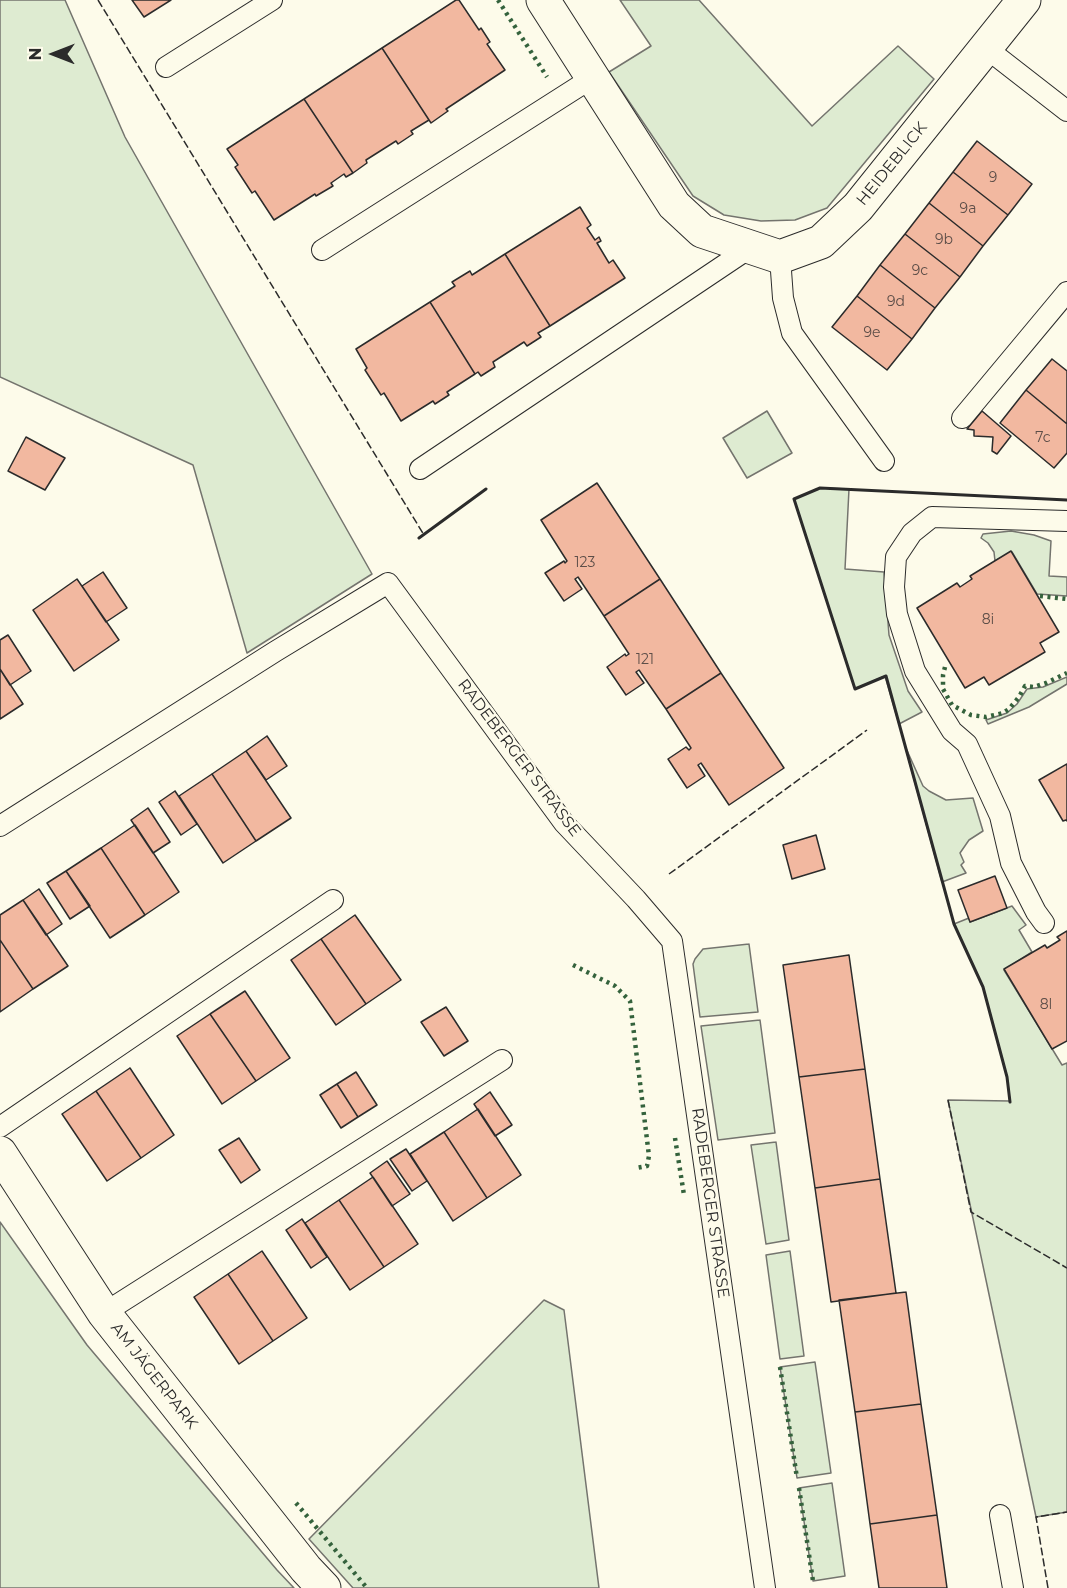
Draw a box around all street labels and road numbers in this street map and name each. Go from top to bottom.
street label: HEIDEBLICK [853,119,931,209]
street label: RADEBERGER STRASSE [453,675,585,841]
street label: RADEBERGER STRASSE [687,1106,733,1300]
street label: AM JÄGERPARK [106,1319,202,1433]

